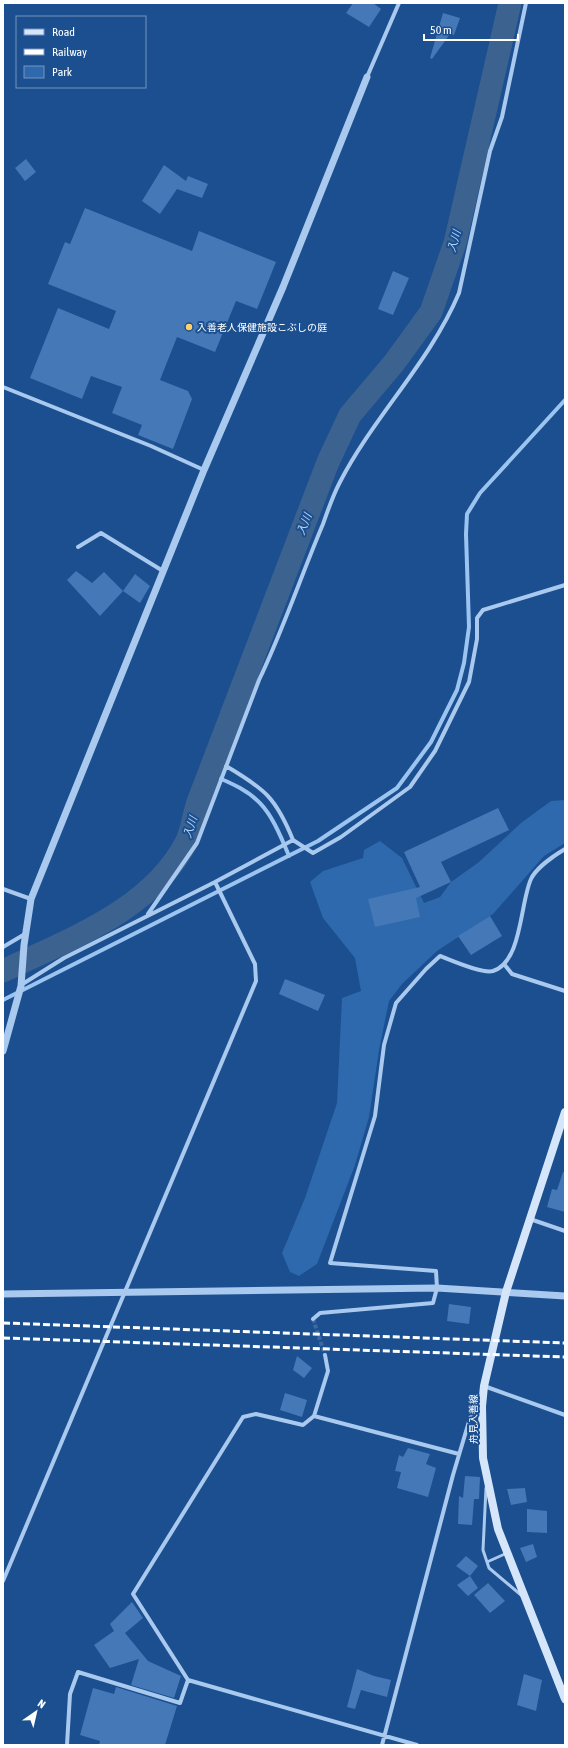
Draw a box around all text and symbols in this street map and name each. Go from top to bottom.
legend [16,16,146,88]
scale bar [424,16,518,42]
text: 50 m [430,23,452,37]
text: Road [52,25,75,39]
text: Railway [52,45,87,59]
text: Park [52,65,73,79]
water label: 入川 [445,228,463,253]
marker: 入善老人保健施設こぶしの庭 [184,322,194,332]
place label: 入善老人保健施設こぶしの庭 [197,322,327,333]
water label: 入川 [294,511,314,536]
water label: 入川 [181,814,199,839]
street label: 舟見入善線 [468,1394,479,1444]
north arrow [16,1692,56,1732]
text: N [36,1697,48,1711]

